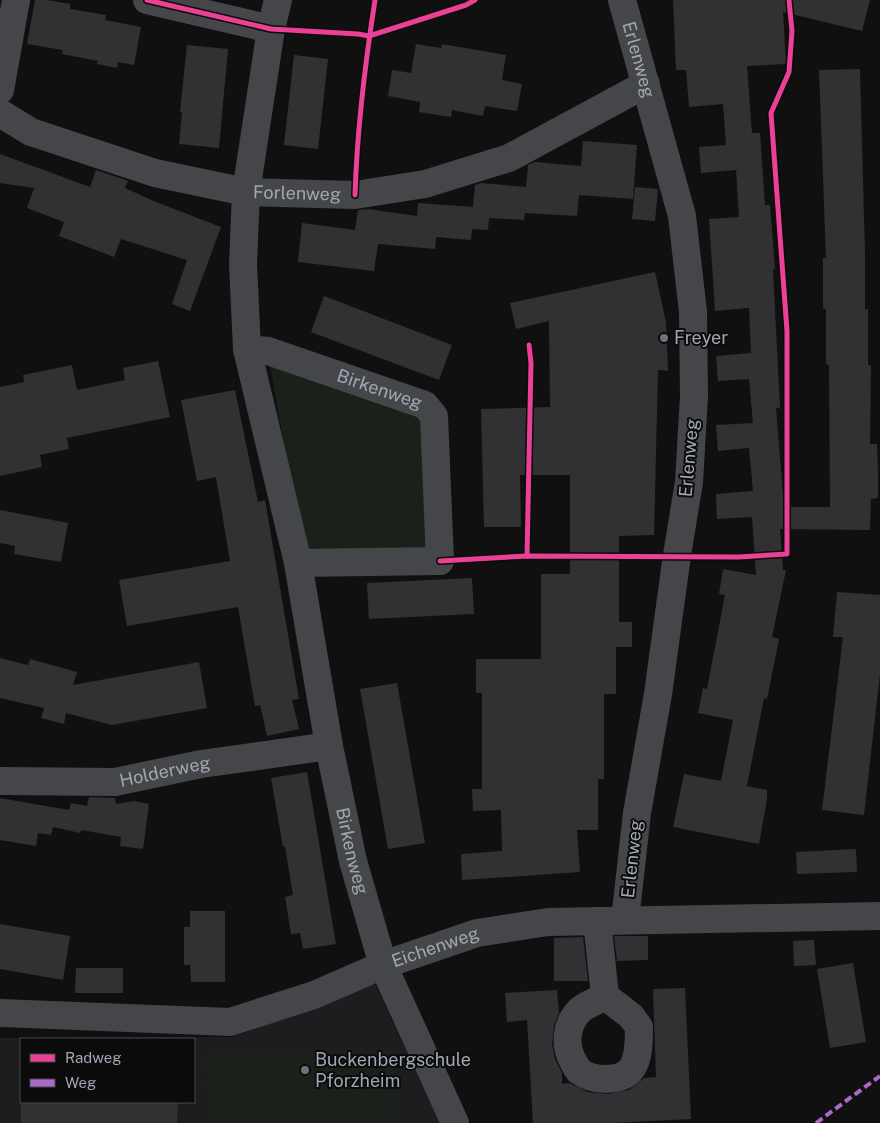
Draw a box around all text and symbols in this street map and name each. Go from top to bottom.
street label: Erlenweg [618,19,660,100]
street label: Forlenweg [253,181,341,205]
place label: Freyer [674,327,728,348]
marker: Freyer [658,332,670,344]
street label: Birkenweg [334,364,425,413]
street label: Erlenweg [675,418,702,498]
street label: Holderweg [117,752,212,791]
street label: Birkenweg [332,805,373,897]
street label: Erlenweg [617,819,646,899]
street label: Eichenweg [389,922,482,971]
legend [20,1038,195,1103]
text: Radweg [65,1049,122,1066]
place label: Buckenbergschule Pforzheim [315,1049,471,1091]
marker: Buckenbergschule Pforzheim [299,1064,311,1076]
text: Weg [65,1074,96,1091]

